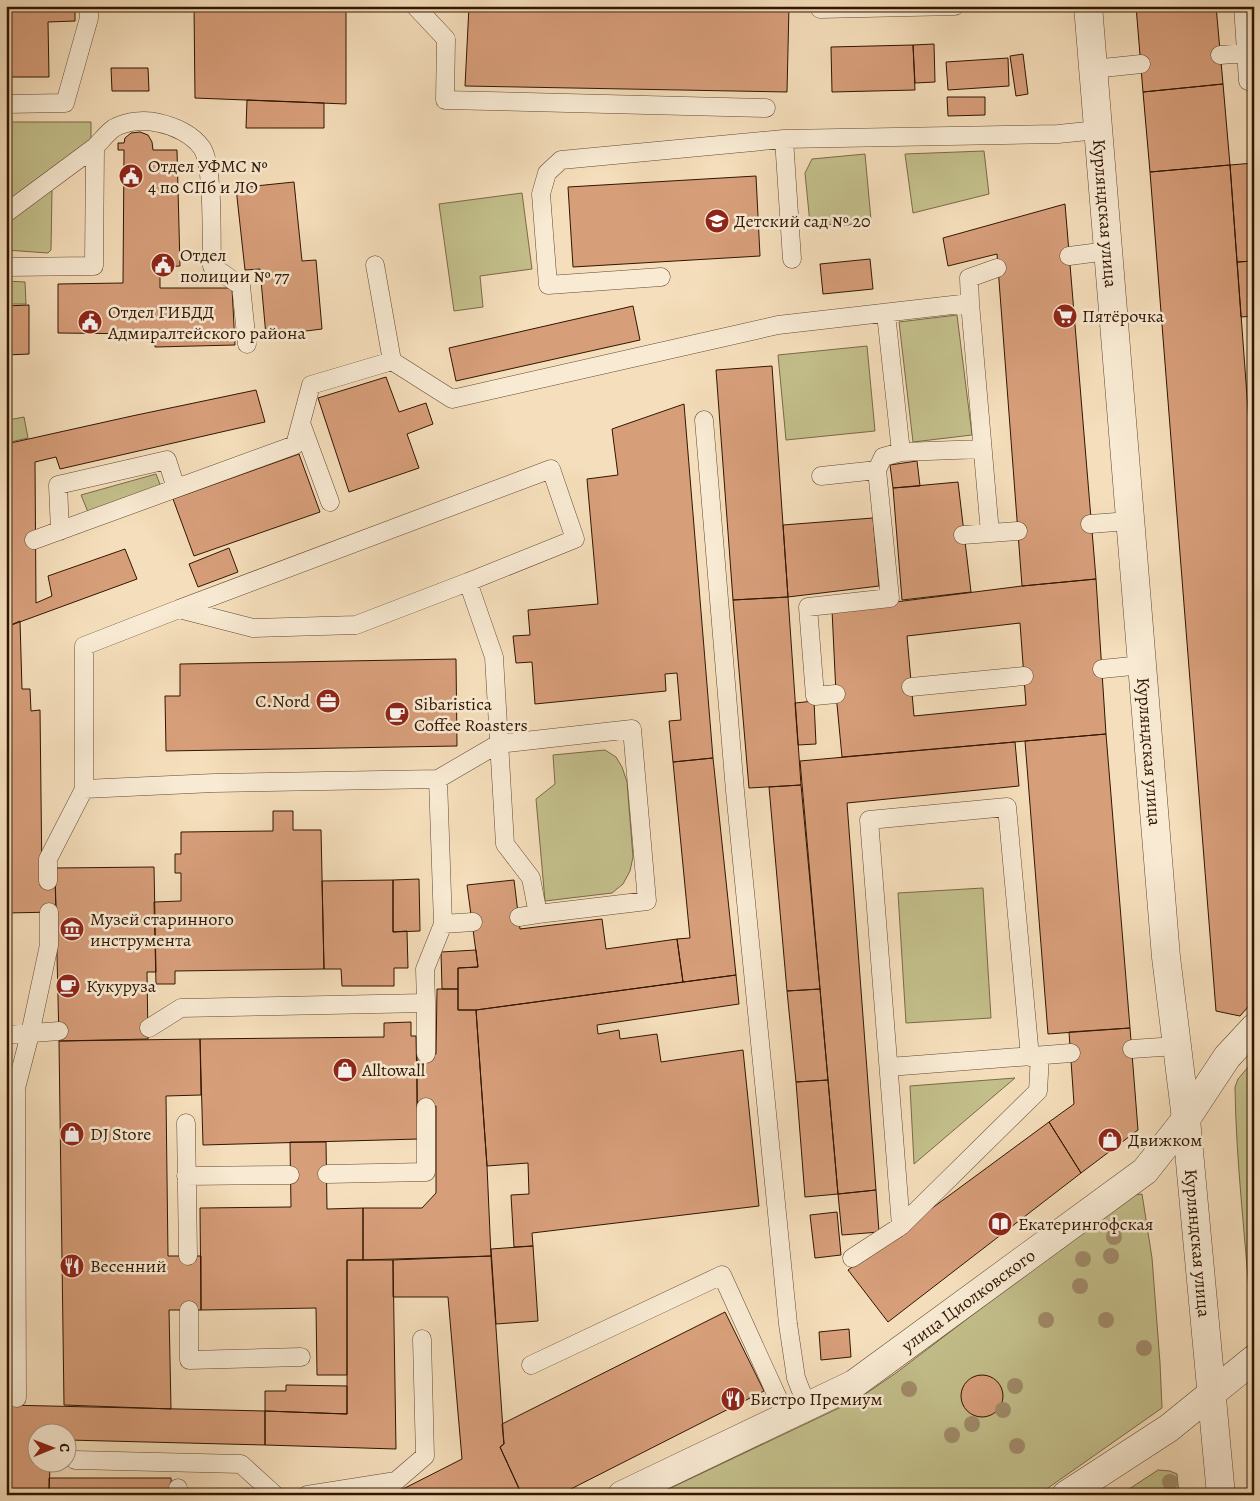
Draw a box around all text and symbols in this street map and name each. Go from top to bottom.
street label: Курляндская улица [1087,138,1123,289]
place label: Отдел УФМС № 4 по СПб и ЛО [148,154,268,199]
public building icon: Отдел УФМС № 4 по СПб и ЛО [118,163,144,189]
school or university icon: Детский сад № 20 [704,208,730,234]
place label: Детский сад № 20 [734,209,871,233]
place label: Отдел полиции № 77 [180,243,290,288]
public building icon: Отдел полиции № 77 [150,252,176,278]
place label: Отдел ГИБДД Адмиралтейского района [107,300,306,345]
supermarket icon: Пятёрочка [1052,303,1078,329]
place label: Пятёрочка [1082,304,1165,328]
public building icon: Отдел ГИБДД Адмиралтейского района [77,309,103,335]
street label: Курляндская улица [1131,676,1167,827]
office icon: C.Nord [315,688,341,714]
place label: C.Nord [255,689,310,713]
place label: Sibaristica Coffee Roasters [414,692,528,737]
cafe icon: Sibaristica Coffee Roasters [384,701,410,727]
place label: Музей старинного инструмента [90,907,234,952]
museum icon: Музей старинного инструмента [59,916,85,942]
cafe icon: Кукуруза [55,973,81,999]
place label: Кукуруза [86,974,157,998]
shop icon: Alltowall [332,1057,358,1083]
place label: Alltowall [361,1058,426,1082]
shop icon: DJ Store [59,1121,85,1147]
place label: DJ Store [90,1122,151,1146]
shop icon: Движком [1097,1127,1123,1153]
place label: Движком [1128,1128,1202,1152]
street label: Курляндская улица [1179,1168,1216,1319]
library icon: Екатерингофская [987,1211,1013,1237]
place label: Екатерингофская [1018,1212,1153,1236]
street label: улица Циолковского [896,1243,1040,1358]
restaurant icon: Весенний [59,1253,85,1279]
place label: Весенний [90,1254,167,1278]
restaurant icon: Бистро Премиум [720,1386,746,1412]
place label: Бистро Премиум [750,1387,882,1411]
north arrow [28,1424,78,1474]
text: С [55,1443,74,1453]

